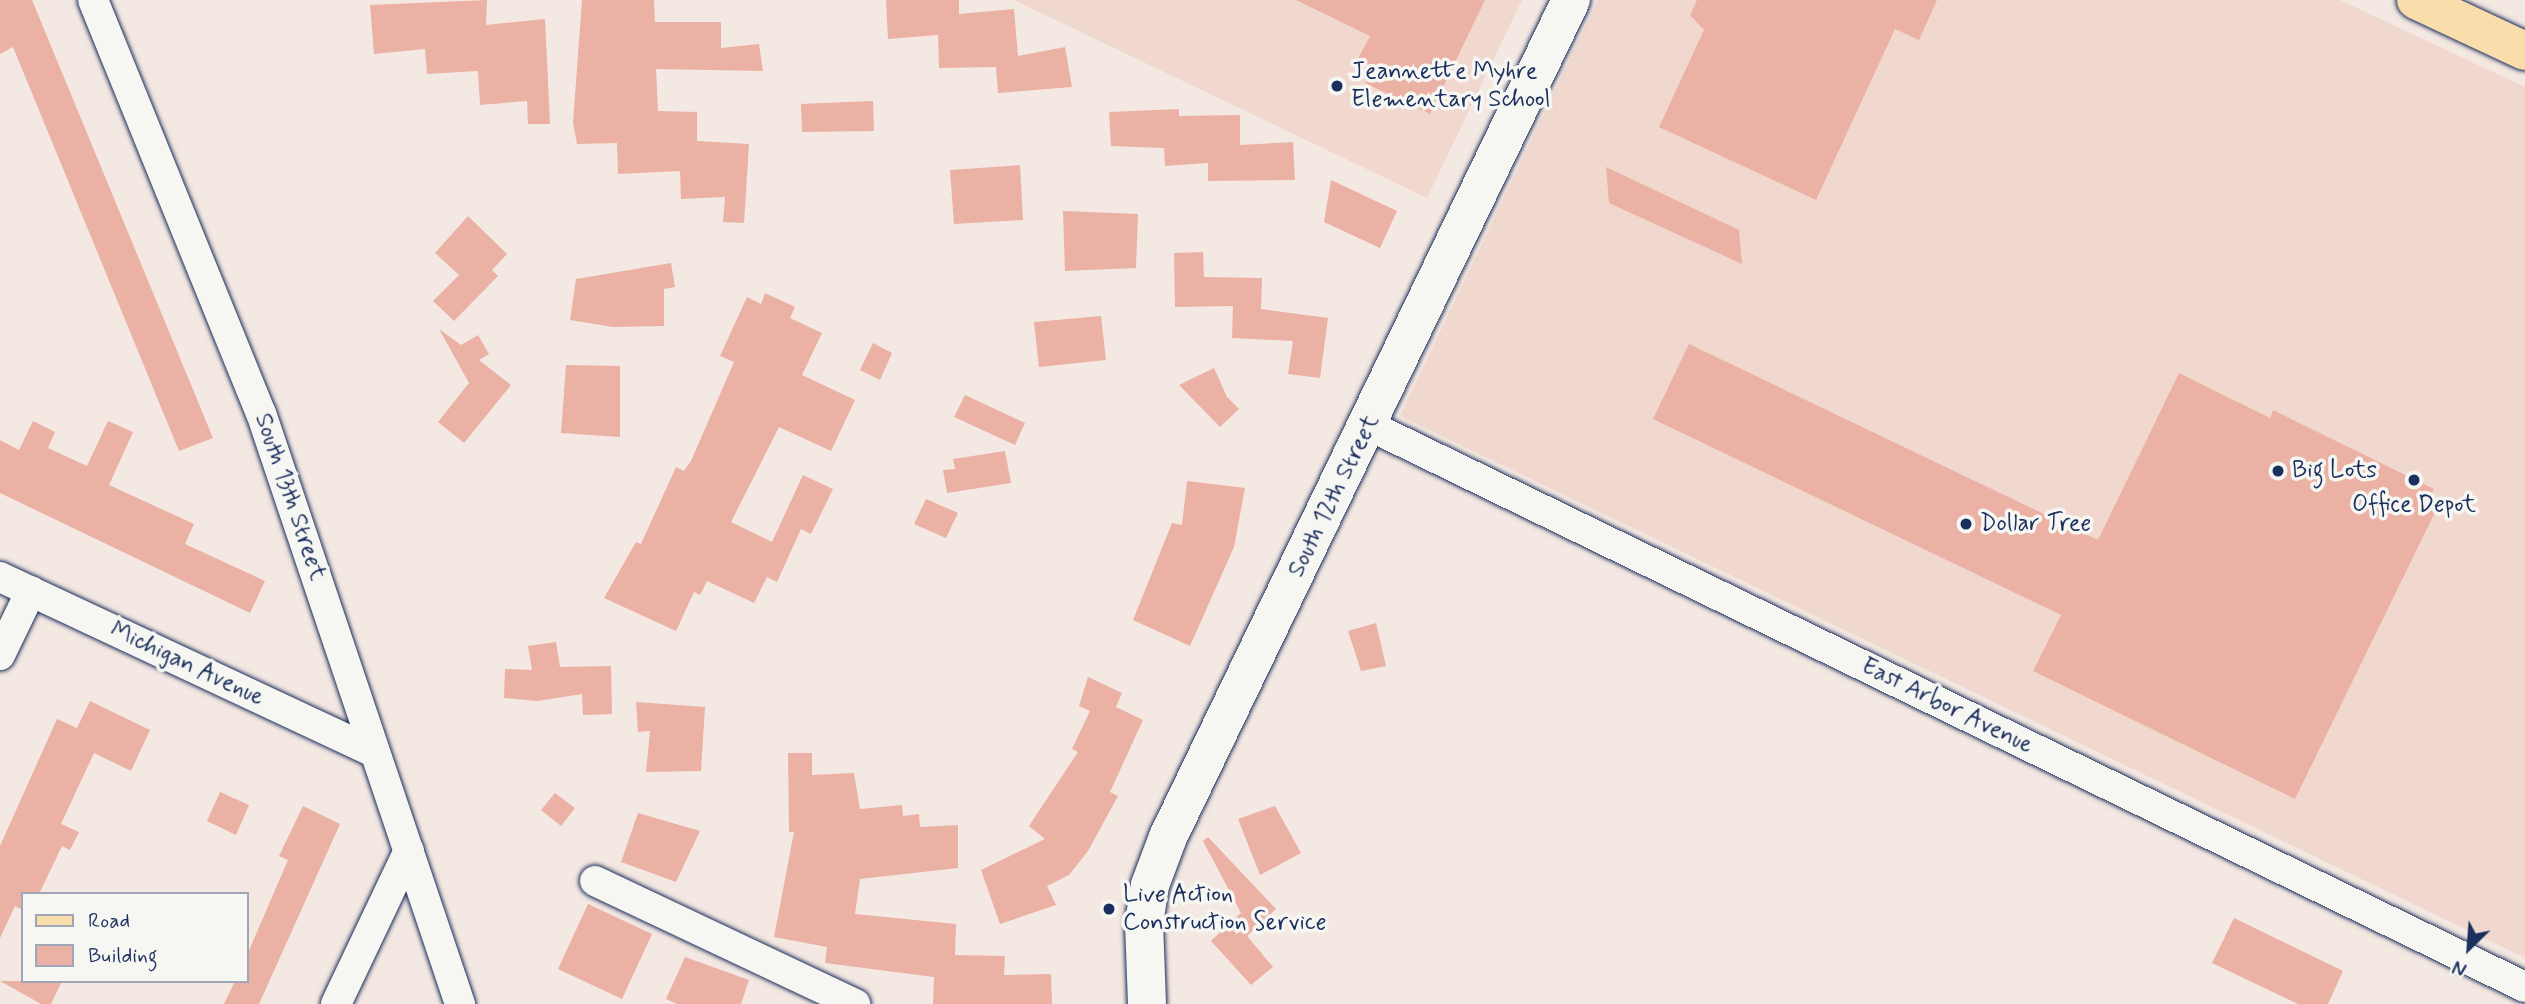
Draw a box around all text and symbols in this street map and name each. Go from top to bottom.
place label: Jeannette Myhre Elementary School [1351,58,1550,114]
marker: Jeannette Myhre Elementary School [1329,78,1345,94]
street label: South 13th Street [248,410,332,584]
street label: South 12th Street [1282,410,1386,582]
place label: Big Lots [2292,457,2372,485]
marker: Big Lots [2270,463,2286,479]
marker: Office Depot [2406,472,2422,488]
place label: Office Depot [2352,491,2476,519]
place label: Dollar Tree [1980,510,2088,538]
marker: Dollar Tree [1958,516,1974,532]
street label: Michigan Avenue [103,614,271,714]
street label: East Arbor Avenue [1855,651,2039,761]
place label: Live Action Construction Service [1123,881,1325,937]
legend [21,892,248,983]
marker: Live Action Construction Service [1101,901,1117,917]
text: Road [88,907,130,935]
north arrow [2434,913,2504,983]
text: Building [88,942,158,970]
text: N [2449,953,2471,981]

